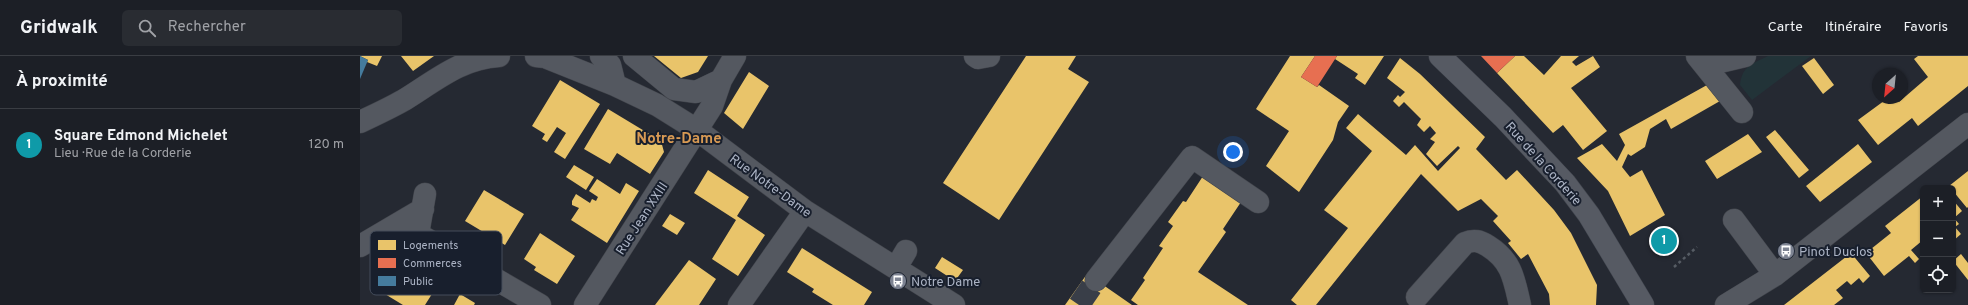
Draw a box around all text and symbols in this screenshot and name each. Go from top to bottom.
search box [122,10,402,46]
text: Gridwalk [20,16,98,40]
icon: search [136,17,158,39]
text: Rechercher [168,18,246,37]
text: Carte [1768,19,1803,36]
text: Itinéraire [1825,19,1882,36]
text: Favoris [1904,19,1948,36]
north arrow [1872,68,1908,104]
text: À proximité [16,71,108,93]
street label: Rue de la Corderie [1501,119,1584,209]
text: Square Edmond Michelet [54,127,228,146]
district label: Notre-Dame [636,130,722,149]
text: 1 [26,137,32,153]
text: 120 m [309,137,344,153]
your location [1223,142,1243,162]
text: Lieu · Rue de la Corderie [54,146,192,162]
street label: Rue Notre-Dame [726,152,814,222]
street label: Rue Jean XXIII [613,180,672,259]
map controls [1920,185,1956,293]
button: + [1920,185,1956,221]
button: − [1920,221,1956,257]
pin: 1 [1651,226,1677,256]
legend [370,231,502,295]
text: Logements [403,239,458,253]
bus stop icon: Pinot Duclos [1776,241,1796,261]
place label: Pinot Duclos [1799,245,1872,261]
text: Commerces [403,257,462,271]
button: locate [1920,257,1956,293]
bus stop icon: Notre Dame [888,271,908,291]
text: Public [403,275,433,289]
place label: Notre Dame [911,275,980,291]

